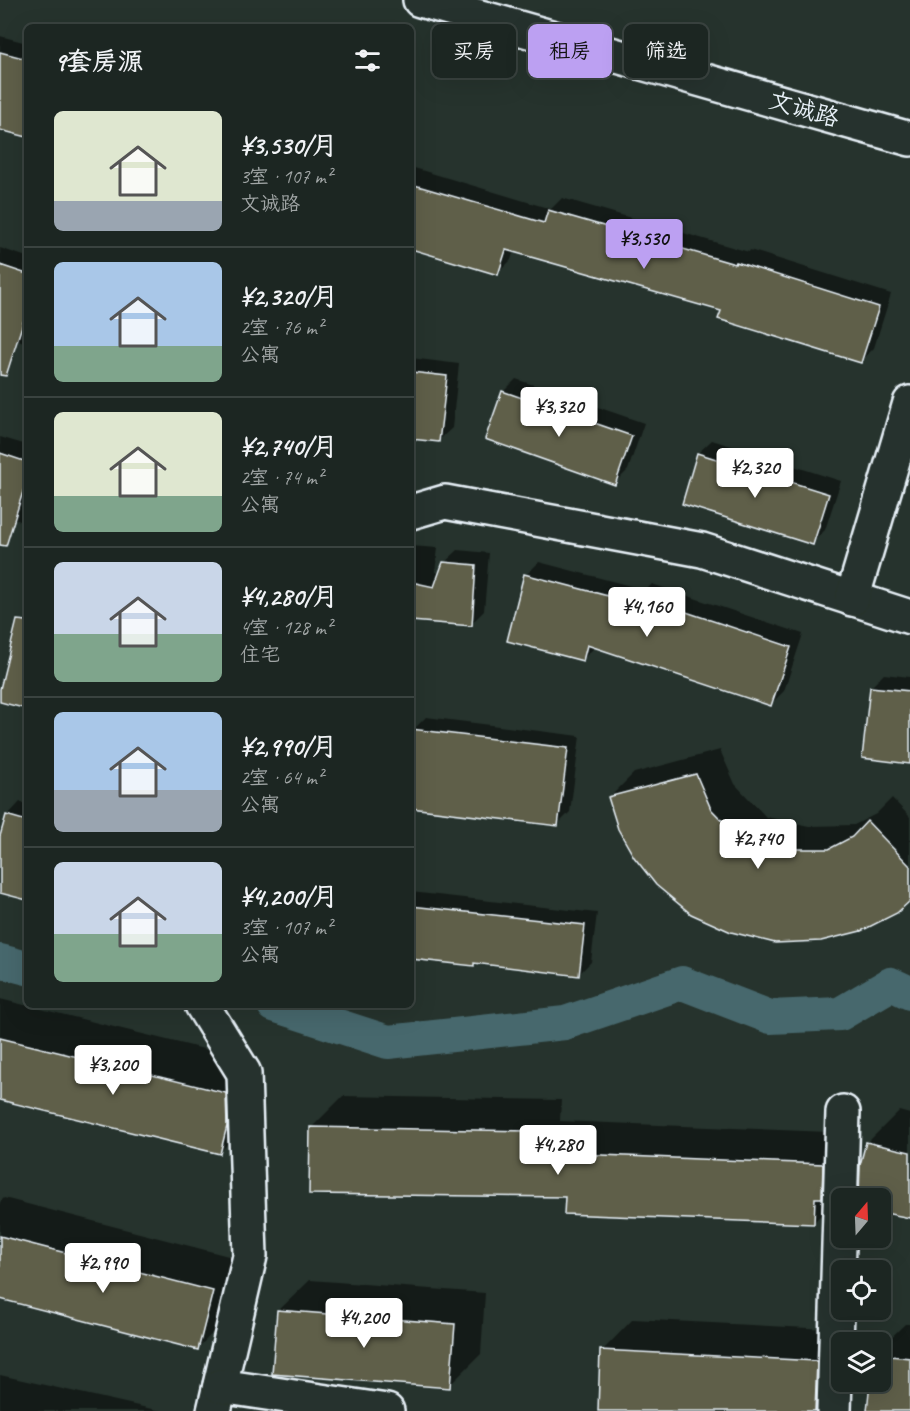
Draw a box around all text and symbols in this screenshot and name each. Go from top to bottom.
chip: 买房 [432,24,516,78]
chip: 租房 [528,24,612,78]
chip: 筛选 [624,24,708,78]
icon: filters [351,44,384,77]
text: 9套房源 [54,45,143,78]
street label: 文诚路 [765,85,843,133]
text: ¥3,530/月 [240,129,338,162]
icon: home [102,135,174,207]
text: 3室 · 107 m² [240,164,332,189]
text: 文诚路 [240,191,300,216]
pin: ¥3,530 [595,219,693,270]
text: ¥3,530 [620,226,668,251]
text: ¥2,320/月 [240,280,338,313]
icon: home [102,286,174,358]
text: 2室 · 76 m² [240,315,323,340]
text: 公寓 [240,342,280,367]
pin: ¥3,320 [510,387,608,438]
text: ¥3,320 [535,394,583,419]
text: ¥2,740/月 [240,430,338,463]
icon: home [102,436,174,508]
pin: ¥2,320 [706,448,804,499]
text: ¥2,320 [731,455,779,480]
text: 2室 · 74 m² [240,465,323,490]
text: 公寓 [240,492,280,517]
text: ¥4,280/月 [240,580,338,613]
icon: home [102,586,174,658]
pin: ¥4,160 [598,587,696,638]
text: ¥4,160 [622,594,672,619]
text: 4室 · 128 m² [240,615,332,640]
text: 住宅 [240,642,280,667]
text: ¥2,990/月 [240,730,338,763]
icon: home [102,736,174,808]
text: 2室 · 64 m² [240,765,323,790]
text: 公寓 [240,792,280,817]
pin: ¥2,740 [709,819,807,870]
text: ¥2,740 [734,826,782,851]
text: ¥4,200/月 [240,880,338,913]
icon: home [102,886,174,958]
text: 3室 · 107 m² [240,915,332,940]
text: 公寓 [240,942,280,967]
pin: ¥3,200 [64,1045,162,1096]
text: ¥3,200 [89,1052,137,1077]
pin: ¥4,280 [509,1125,607,1176]
text: ¥4,280 [534,1132,582,1157]
north arrow [831,1188,891,1248]
map controls [831,1188,891,1392]
pin: ¥2,990 [54,1243,152,1294]
text: ¥2,990 [79,1250,127,1275]
button: locate [831,1260,891,1320]
pin: ¥4,200 [315,1298,413,1349]
text: ¥4,200 [340,1305,388,1330]
button: layers [831,1332,891,1392]

